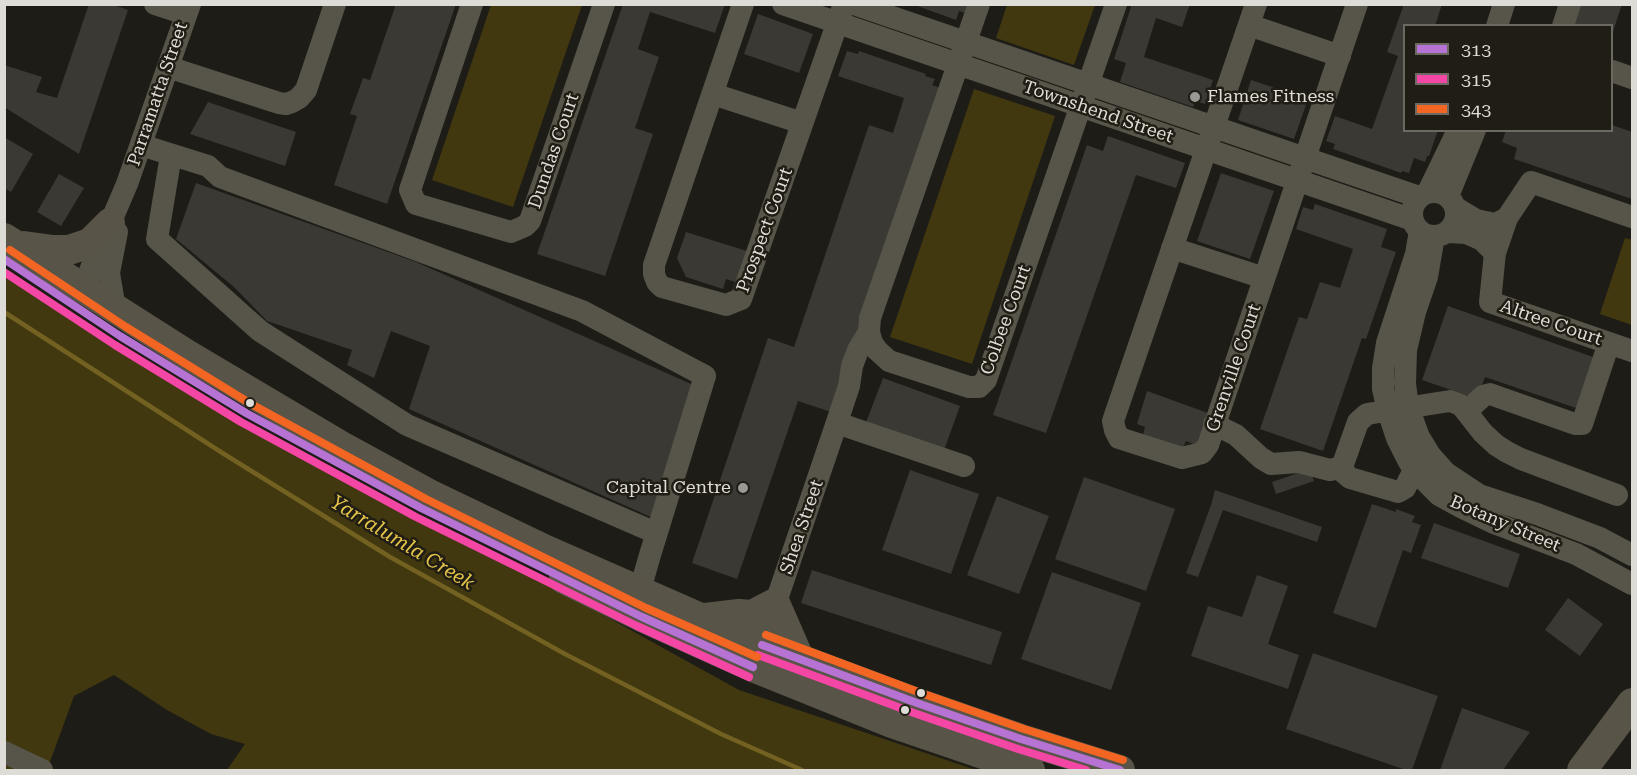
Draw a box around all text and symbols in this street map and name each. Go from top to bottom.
street label: Parramatta Street [123,19,193,169]
legend [1403,24,1613,132]
text: 313 [1461,39,1491,60]
text: 315 [1461,69,1491,90]
street label: Townshend Street [1020,76,1176,148]
place label: Flames Fitness [1207,86,1334,108]
street label: Dundas Court [524,90,584,212]
marker: Flames Fitness [1188,90,1202,104]
text: 343 [1461,99,1491,120]
street label: Prospect Court [732,165,798,295]
street label: Colbee Court [976,262,1036,378]
street label: Altree Court [1497,295,1605,351]
street label: Grenville Court [1202,301,1266,435]
unlabelled marker [244,397,256,409]
place label: Capital Centre [606,477,731,499]
street label: Shea Street [776,477,828,577]
marker: Capital Centre [736,481,750,495]
water label: Yarralumla Creek [326,490,478,596]
street label: Botany Street [1447,491,1563,557]
unlabelled marker [915,687,927,699]
unlabelled marker [899,704,911,716]

